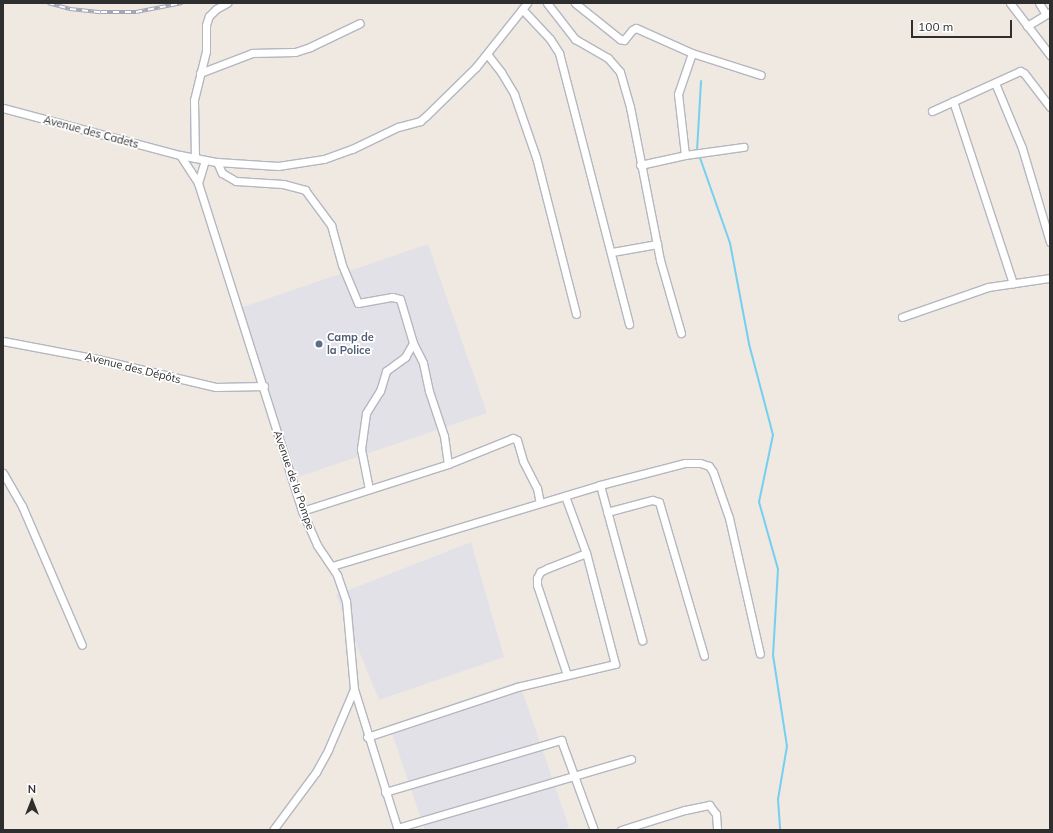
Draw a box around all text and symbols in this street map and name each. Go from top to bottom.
scale bar [913,12,1014,38]
text: 100 m [918,19,953,34]
street label: Avenue des Cadets [42,113,140,151]
place label: Camp de la Police [327,331,374,357]
marker: Camp de la Police [314,339,324,349]
street label: Avenue des Dépôts [84,350,182,386]
street label: Avenue de la Pompe [271,429,317,531]
north arrow [12,781,52,821]
text: N [28,782,36,796]

